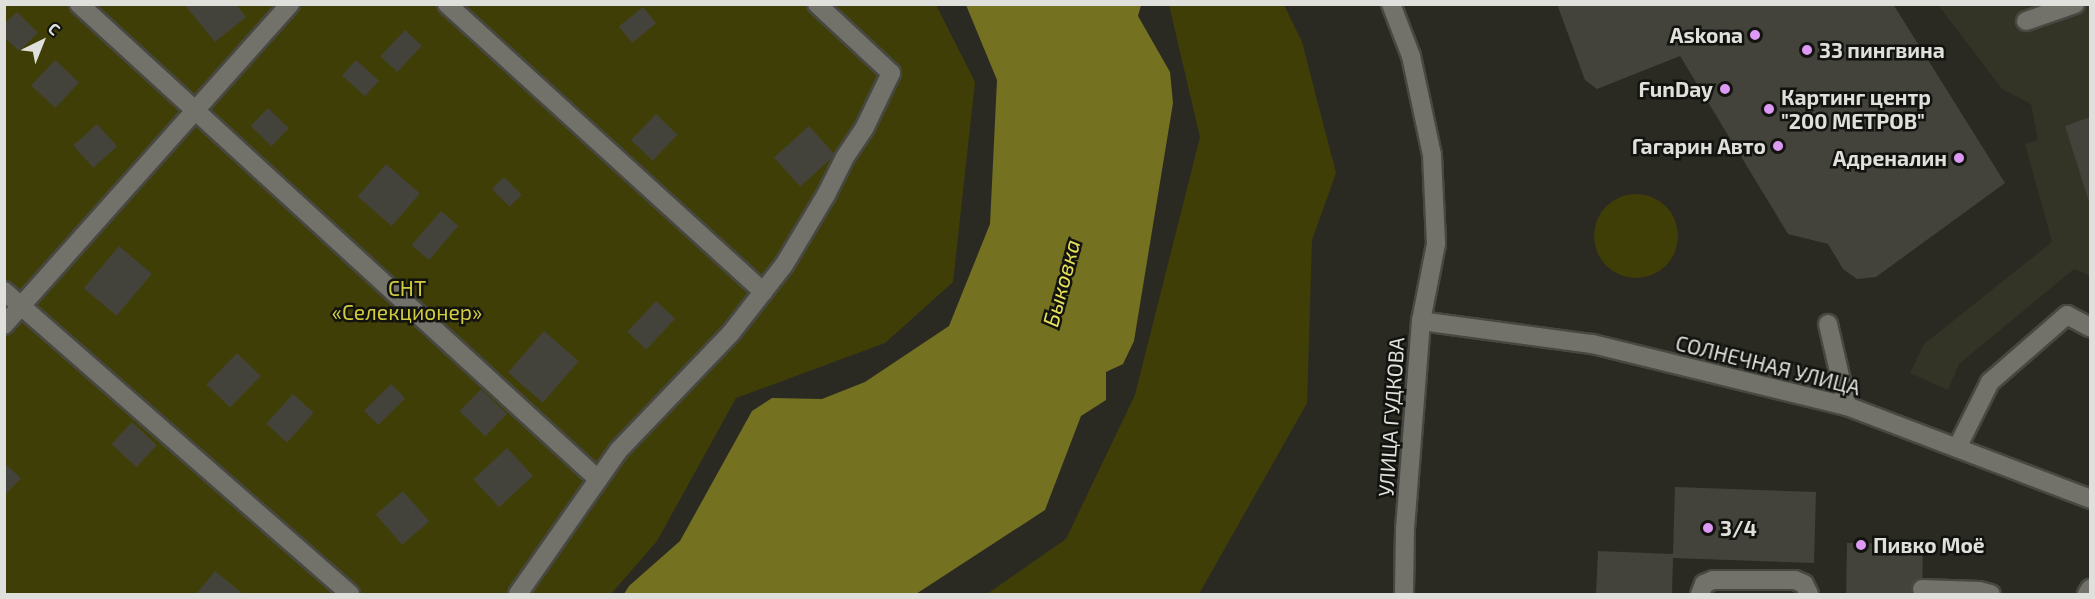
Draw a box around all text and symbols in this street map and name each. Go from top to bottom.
north arrow [12,12,72,72]
text: С [45,18,65,39]
place label: Askona [1670,22,1743,48]
marker: Askona [1748,28,1762,42]
place label: 33 пингвина [1819,37,1945,63]
marker: 33 пингвина [1800,43,1814,57]
place label: FunDay [1638,76,1713,102]
marker: FunDay [1718,82,1732,96]
place label: Картинг центр "200 МЕТРОВ" [1781,84,1931,134]
marker: Картинг центр "200 МЕТРОВ" [1762,102,1776,116]
place label: Гагарин Авто [1632,133,1766,159]
marker: Гагарин Авто [1771,139,1785,153]
place label: Адреналин [1833,145,1947,171]
marker: Адреналин [1952,151,1966,165]
water label: Быковка [1037,236,1085,330]
park label: СНТ «Селекционер» [332,275,482,325]
street label: СОЛНЕЧНАЯ УЛИЦА [1673,330,1863,400]
street label: УЛИЦА ГУДКОВА [1373,336,1409,498]
place label: 3/4 [1720,515,1757,541]
marker: 3/4 [1701,521,1715,535]
place label: Пивко Моё [1873,532,1985,558]
marker: Пивко Моё [1854,538,1868,552]

